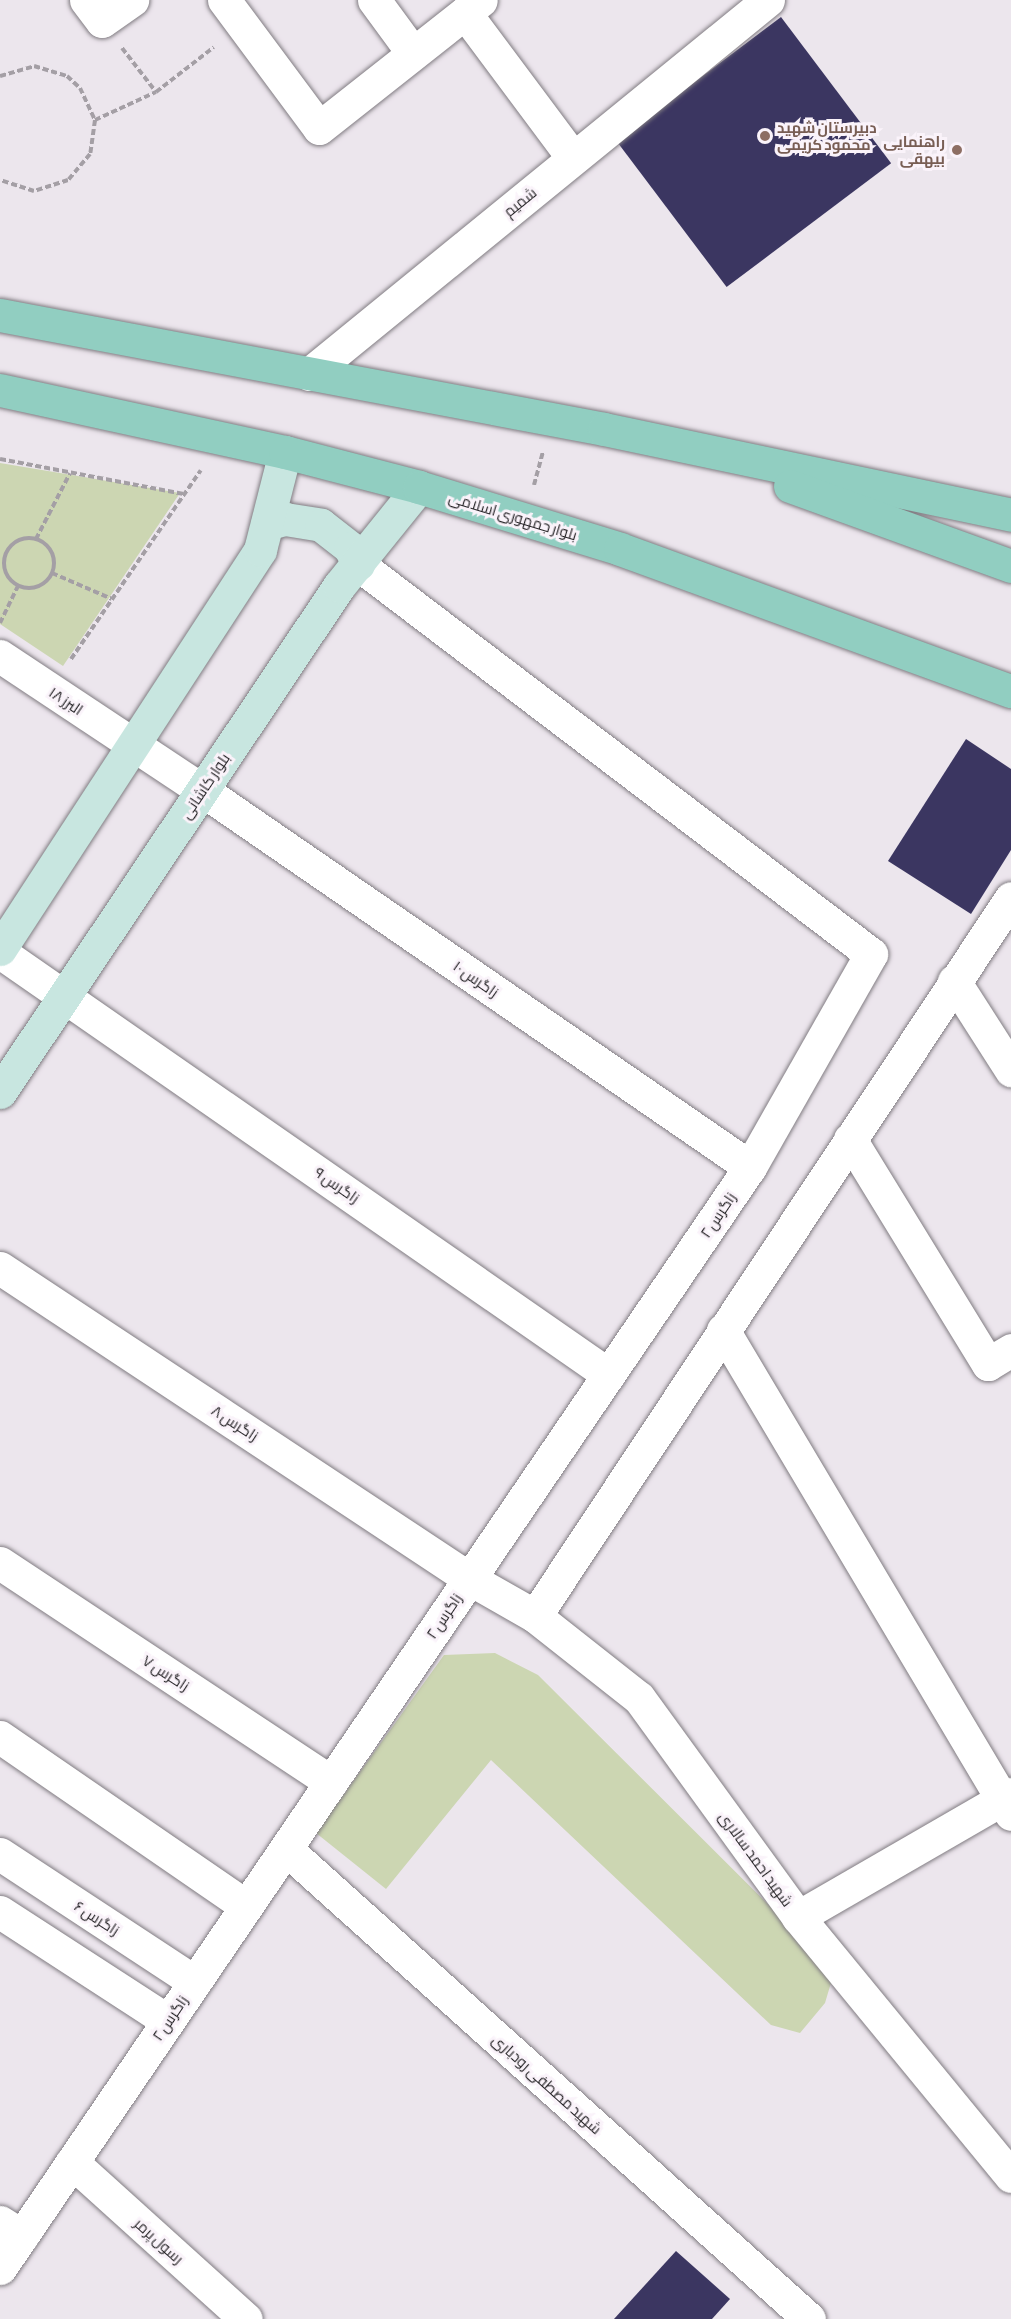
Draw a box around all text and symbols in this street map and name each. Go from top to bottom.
place label: دبیرستان شهید محمود کریمی [777,118,877,153]
marker: دبیرستان شهید محمود کریمی [758,129,772,143]
place label: راهنمایی بیهقی [883,132,945,167]
marker: راهنمایی بیهقی [950,143,964,157]
street label: شمیم [500,183,540,221]
street label: بلوار جمهوری اسلامی [447,488,579,544]
street label: البرز ۱۸ [46,683,86,719]
street label: بلوار کاشانی [177,750,233,822]
street label: زاگرس ۱۰ [450,957,502,1001]
street label: زاگرس ۹ [311,1163,363,1207]
street label: زاگرس ۲ [696,1189,740,1241]
street label: زاگرس ۸ [208,1401,262,1445]
street label: زاگرس ۲ [422,1590,466,1642]
street label: زاگرس ۷ [139,1651,193,1695]
street label: شهید احمد سالاری [715,1808,797,1910]
street label: زاگرس ۶ [71,1897,123,1939]
street label: زاگرس ۲ [148,1992,192,2044]
street label: شهید مصطفی رودباری [489,2030,605,2138]
street label: رسول پرمر [131,2214,187,2268]

